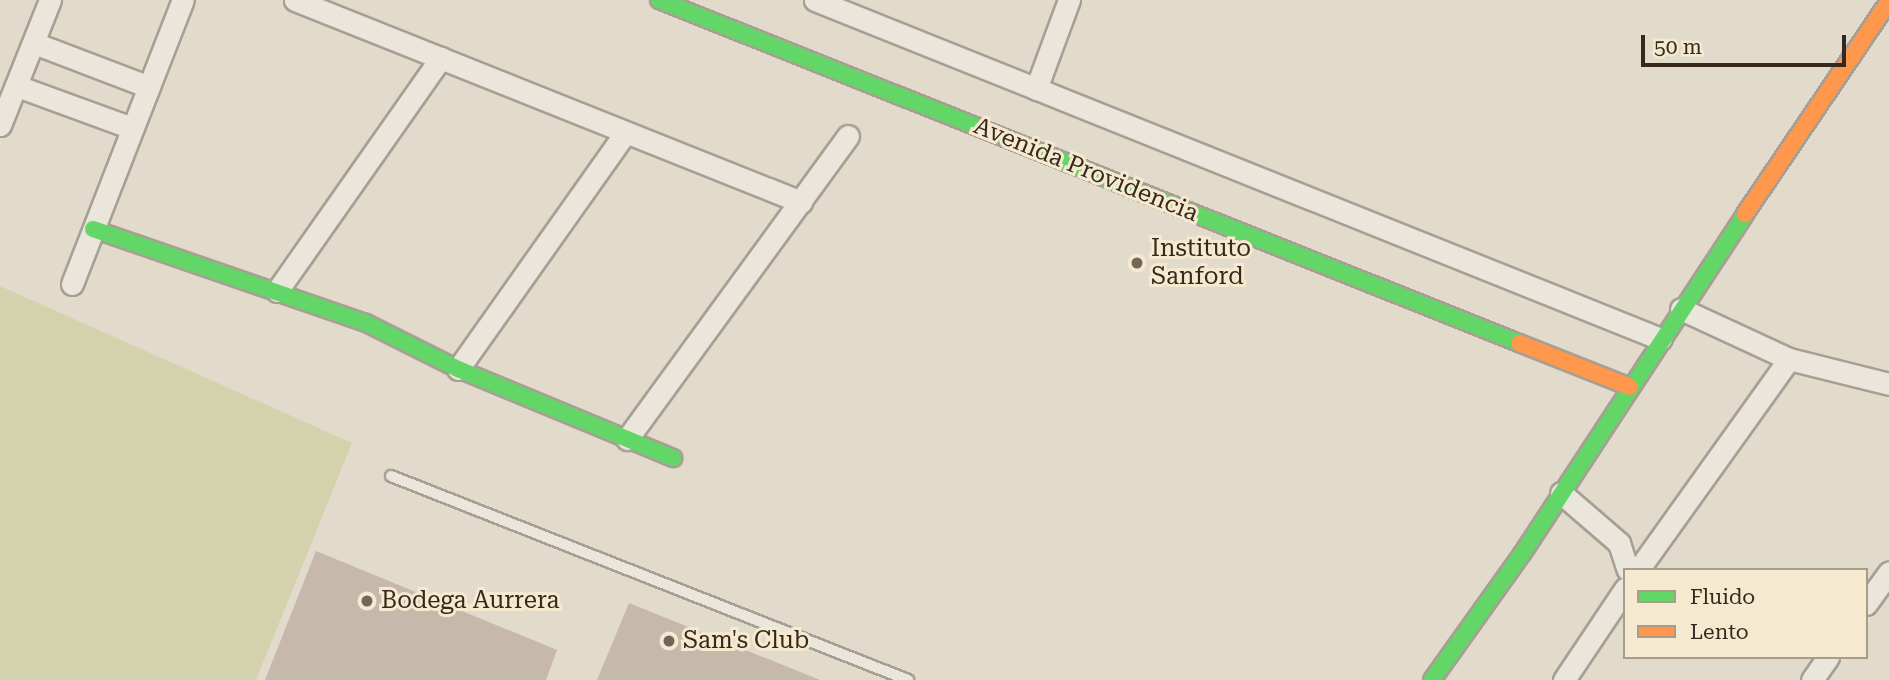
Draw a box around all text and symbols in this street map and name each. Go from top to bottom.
scale bar [1644,21,1849,65]
text: 50 m [1654,35,1702,59]
street label: Avenida Providencia [970,112,1202,228]
place label: Instituto Sanford [1151,235,1251,291]
marker: Instituto Sanford [1129,255,1145,271]
legend [1623,568,1868,659]
text: Fluido [1690,585,1755,609]
place label: Bodega Aurrera [381,587,560,615]
marker: Bodega Aurrera [359,593,375,609]
text: Lento [1690,620,1749,644]
place label: Sam's Club [683,627,809,655]
marker: Sam's Club [661,633,677,649]

